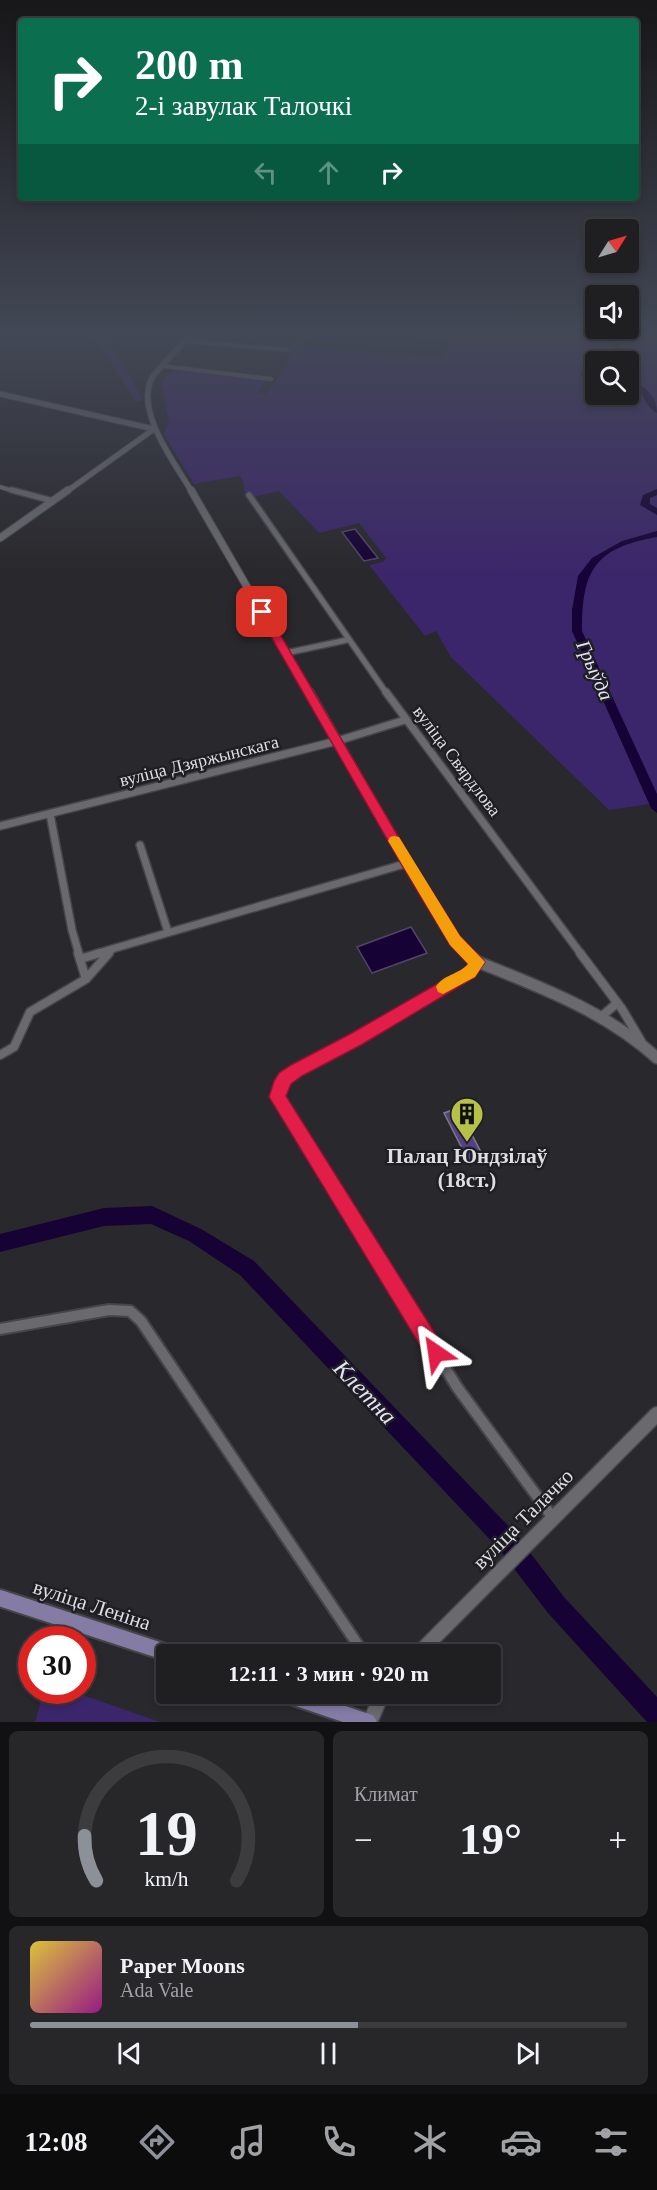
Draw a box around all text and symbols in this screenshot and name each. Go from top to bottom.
icon: right [36,42,114,120]
text: 200 m [135,42,244,88]
text: 2-і завулак Талочкі [135,91,352,121]
icon: left [249,156,282,189]
icon: ahead [312,156,345,189]
icon: right [375,156,408,189]
north arrow [585,219,639,273]
map controls [585,219,639,405]
button: sound [585,285,639,339]
button: search [585,351,639,405]
pin [236,586,287,637]
icon: arrive [245,595,278,628]
water label: Грыўда [571,636,618,704]
street label: вуліца Свярдлова [409,702,505,820]
street label: вуліца Дзяржынскага [117,732,281,790]
building icon: Палац Юндзілаў (18ст.) [449,1096,485,1143]
place label: Палац Юндзілаў (18ст.) [387,1144,548,1192]
position arrow [404,1321,468,1385]
water label: Клетна [328,1354,402,1429]
street label: вуліца Талачко [468,1464,578,1574]
street label: вуліца Леніна [30,1575,154,1635]
speed limit sign: 30 [18,1626,96,1704]
text: 12:11 · 3 мин · 920 m [228,1661,429,1686]
text: Климат [354,1783,418,1805]
text: 19 [135,1799,198,1868]
text: 19° [459,1814,522,1864]
text: − [354,1822,373,1858]
text: + [608,1822,627,1858]
text: km/h [144,1867,189,1891]
text: Paper Moons [120,1953,245,1978]
text: Ada Vale [120,1979,194,2001]
icon: previous [113,2037,146,2070]
icon: pause [312,2037,345,2070]
icon: next [511,2037,544,2070]
icon: directions [136,2121,178,2163]
icon: music [227,2121,269,2163]
icon: phone [318,2121,360,2163]
icon: climate [409,2121,451,2163]
icon: car [500,2121,542,2163]
icon: filters [590,2121,632,2163]
text: 12:08 [24,2127,87,2157]

